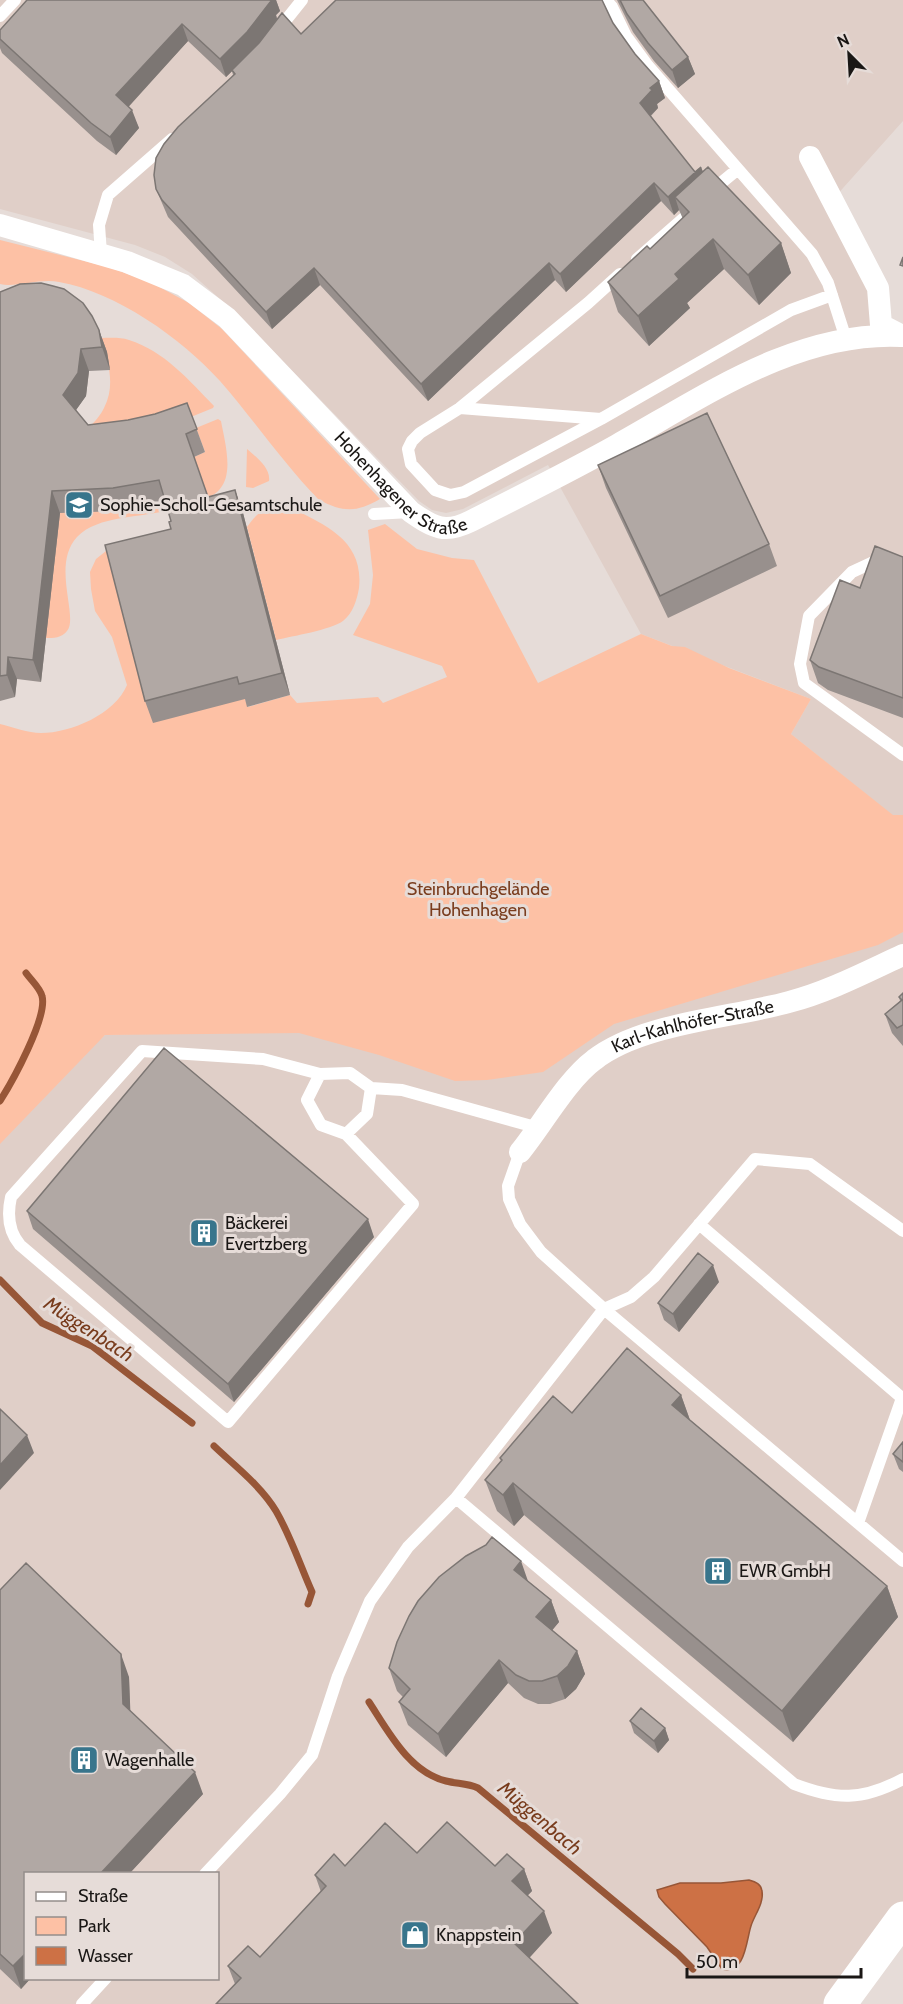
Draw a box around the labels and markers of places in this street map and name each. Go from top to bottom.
school or university icon: Sophie-Scholl-Gesamtschule [63,489,95,521]
place label: Sophie-Scholl-Gesamtschule [100,494,322,516]
place label: Bäckerei Evertzberg [225,1212,308,1255]
building icon: Bäckerei Evertzberg [188,1217,220,1249]
building icon: EWR GmbH [702,1555,734,1587]
place label: EWR GmbH [739,1560,831,1582]
building icon: Wagenhalle [68,1744,100,1776]
place label: Wagenhalle [105,1749,194,1771]
shop icon: Knappstein [399,1919,431,1951]
place label: Knappstein [436,1924,521,1946]

